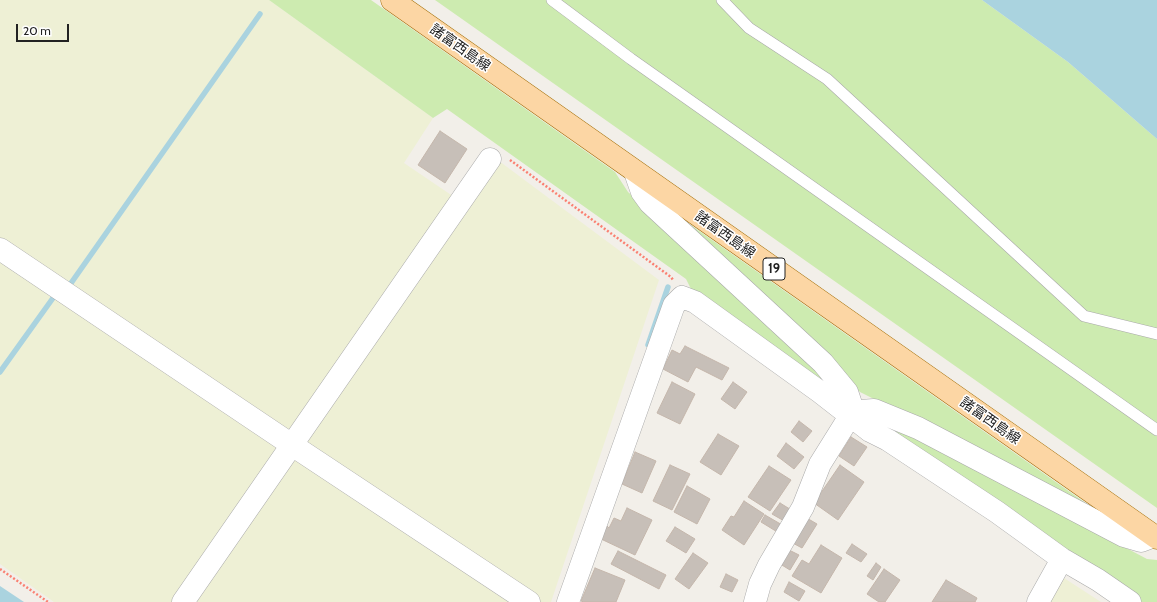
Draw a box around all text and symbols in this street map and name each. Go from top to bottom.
scale bar [18,16,71,42]
street label: 諸富西島線 [427,21,493,75]
text: 20 m [23,23,51,38]
street label: 諸富西島線 [692,208,758,262]
road number: 19 [763,258,785,280]
street label: 諸富西島線 [957,394,1023,448]

